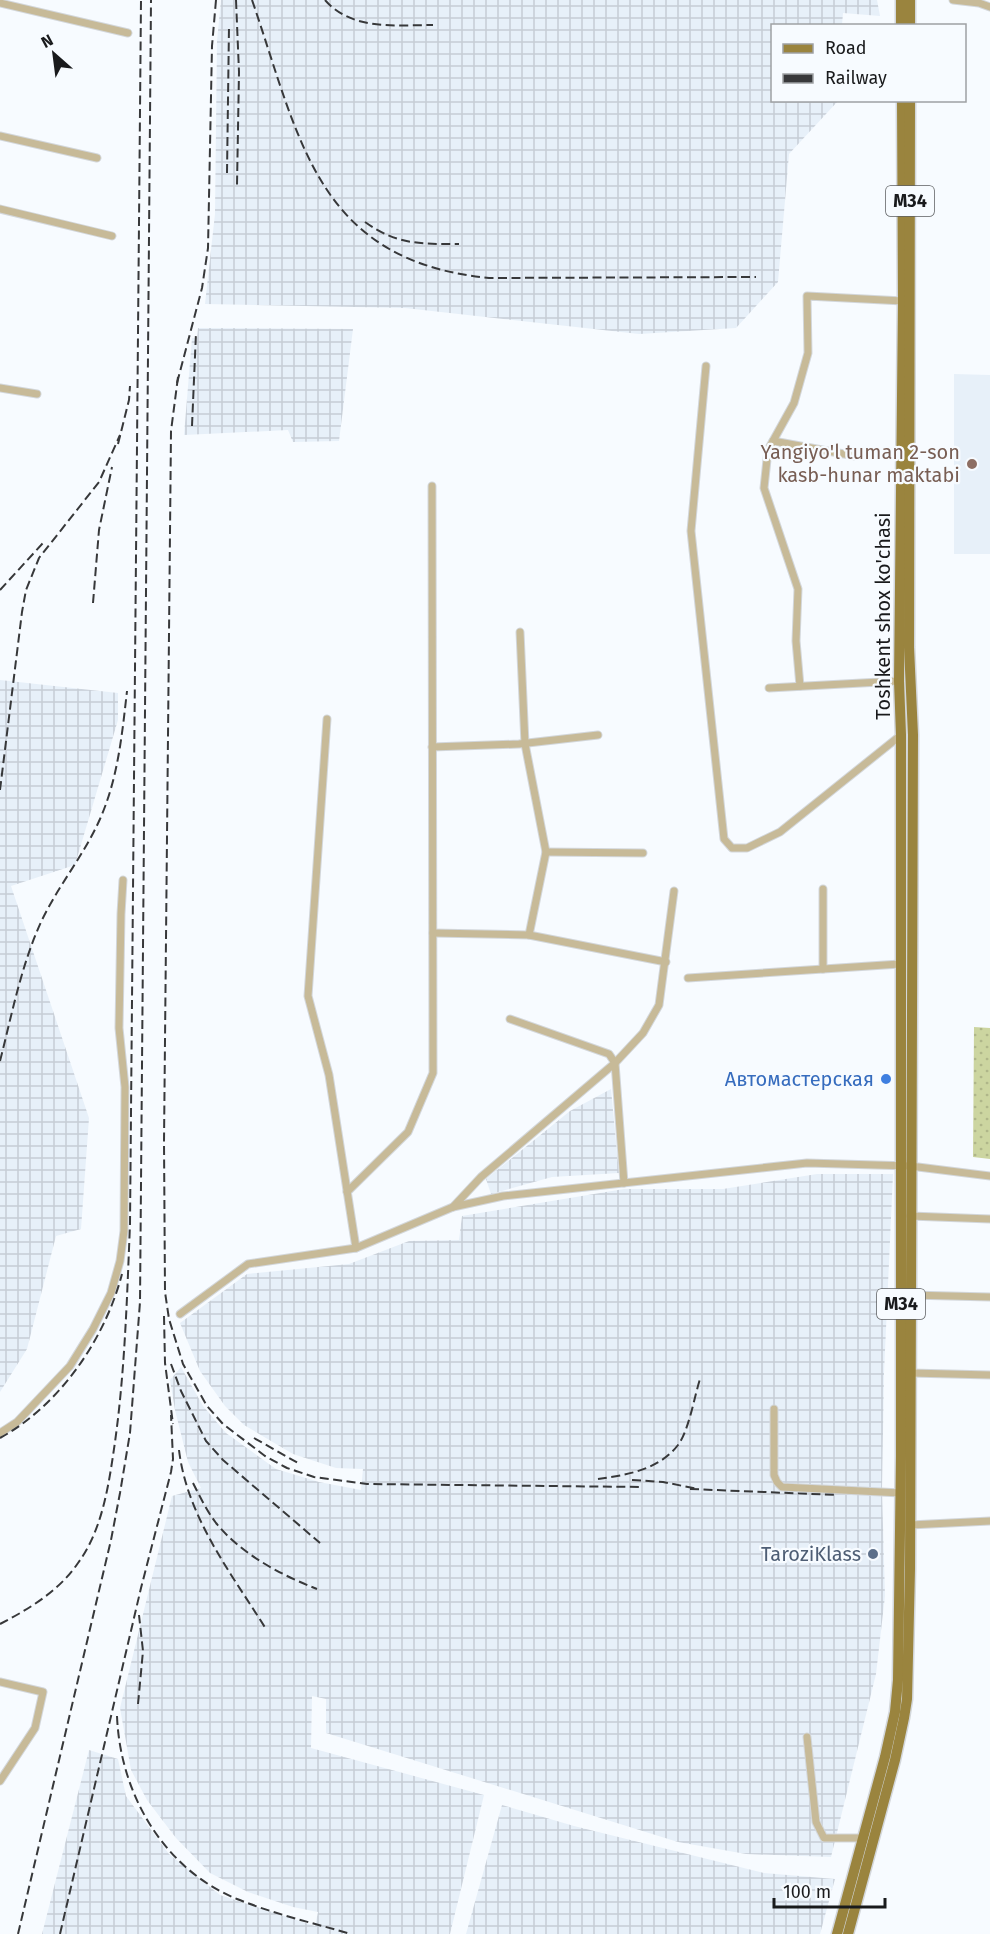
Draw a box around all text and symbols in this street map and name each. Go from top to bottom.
north arrow [24,24,84,84]
legend [771,24,966,102]
text: N [38,30,56,52]
text: Road [825,37,867,59]
text: Railway [825,67,887,89]
road number: M34 [886,186,934,216]
place label: Yangiyo'l tuman 2-son kasb-hunar maktabi [761,440,960,487]
marker: Yangiyo'l tuman 2-son kasb-hunar maktabi [965,457,979,471]
street label: Toshkent shox ko'chasi [871,512,895,720]
place label: Автомастерская [725,1067,874,1091]
marker: Автомастерская [879,1072,893,1086]
road number: M34 [877,1289,925,1319]
place label: TaroziKlass [761,1542,861,1566]
marker: TaroziKlass [866,1547,880,1561]
scale bar [774,1871,885,1909]
text: 100 m [783,1881,831,1903]

